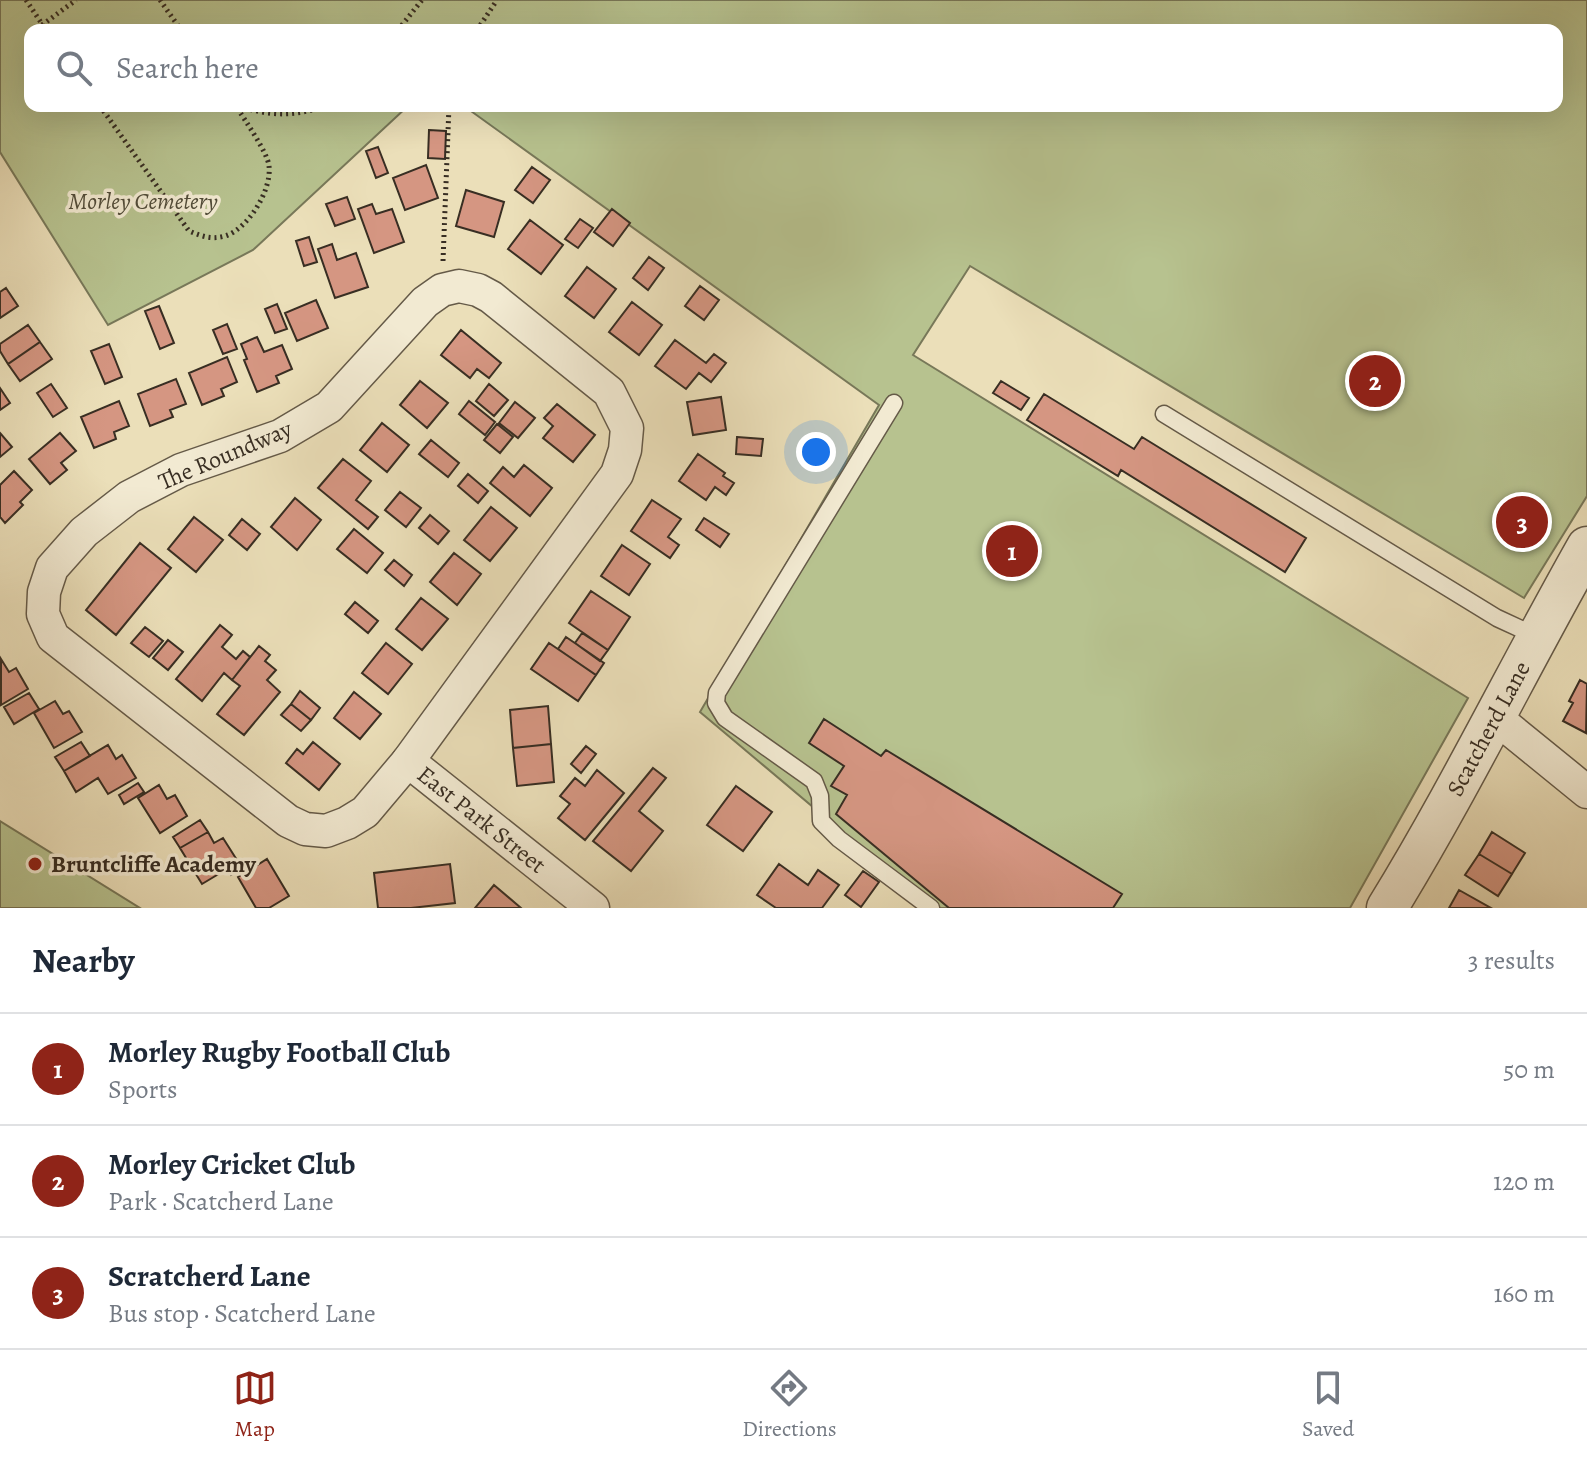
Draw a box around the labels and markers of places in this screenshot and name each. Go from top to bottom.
pin: 2 [1349,351,1401,411]
pin: 3 [1496,492,1548,552]
pin: 1 [986,521,1038,581]
place label: Bruntcliffe Academy [51,848,257,880]
marker: Bruntcliffe Academy [26,855,44,873]

